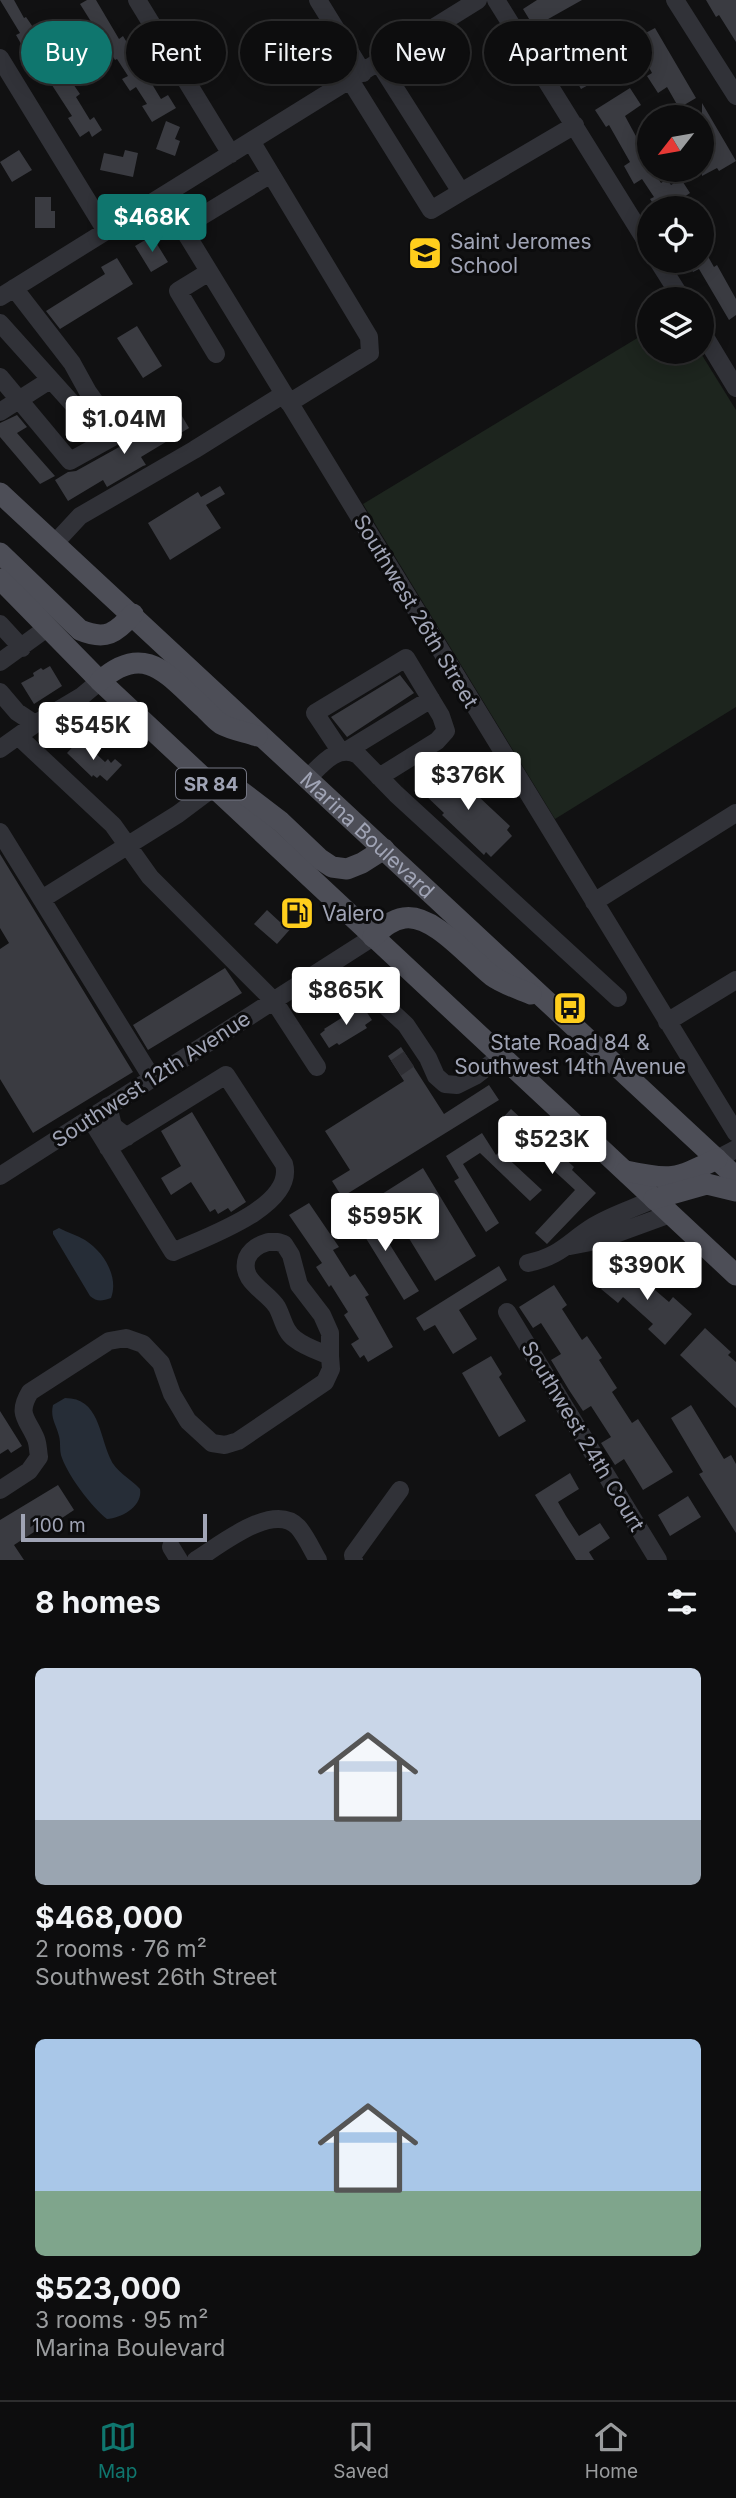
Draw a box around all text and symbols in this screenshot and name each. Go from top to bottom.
chip: Buy [21,21,112,84]
chip: Rent [126,21,226,84]
chip: Filters [240,21,357,84]
chip: New [371,21,470,84]
chip: Apartment [484,21,652,84]
north arrow [637,105,714,182]
map controls [637,105,714,364]
pin: $468K [103,194,201,254]
button: locate [637,196,714,273]
text: $468K [113,203,191,231]
place label: Saint Jeromes School [450,229,592,278]
school or university icon: Saint Jeromes School [406,234,444,272]
button: layers [637,287,714,364]
pin: $1.04M [67,396,181,456]
text: $1.04M [82,405,166,433]
street label: Southwest 26th Street [348,510,484,712]
pin: $545K [44,702,142,762]
text: $545K [55,711,131,739]
pin: $376K [419,752,517,812]
text: $376K [431,761,505,789]
street label: Marina Boulevard [296,766,440,903]
road number: SR 84 [176,768,246,800]
fuel station icon: Valero [278,894,316,932]
place label: Valero [322,901,385,926]
pin: $865K [297,968,395,1027]
text: $865K [308,976,384,1004]
bus stop icon: State Road 84 & Southwest 14th Avenue [551,989,589,1027]
street label: Southwest 12th Avenue [47,1006,255,1152]
place label: State Road 84 & Southwest 14th Avenue [454,1030,686,1079]
pin: $523K [503,1116,601,1176]
text: $523K [514,1125,590,1153]
pin: $595K [336,1194,434,1253]
text: $595K [347,1202,423,1230]
pin: $390K [598,1242,696,1302]
text: $390K [609,1251,685,1279]
street label: Southwest 24th Court [516,1336,650,1536]
scale bar [21,1511,206,1543]
text: 100 m [32,1514,86,1537]
icon: filters [663,1583,701,1621]
text: 8 homes [35,1584,161,1620]
icon: home [305,1714,431,1840]
text: $468,000 [35,1899,183,1935]
text: 2 rooms · 76 m² [35,1935,207,1963]
text: Southwest 26th Street [35,1963,277,1991]
icon: home [305,2085,431,2211]
text: $523,000 [35,2270,181,2306]
text: 3 rooms · 95 m² [35,2306,208,2334]
text: Marina Boulevard [35,2334,225,2362]
tab: Map [98,2418,137,2483]
tab: Saved [333,2418,389,2483]
tab: Home [585,2418,638,2483]

